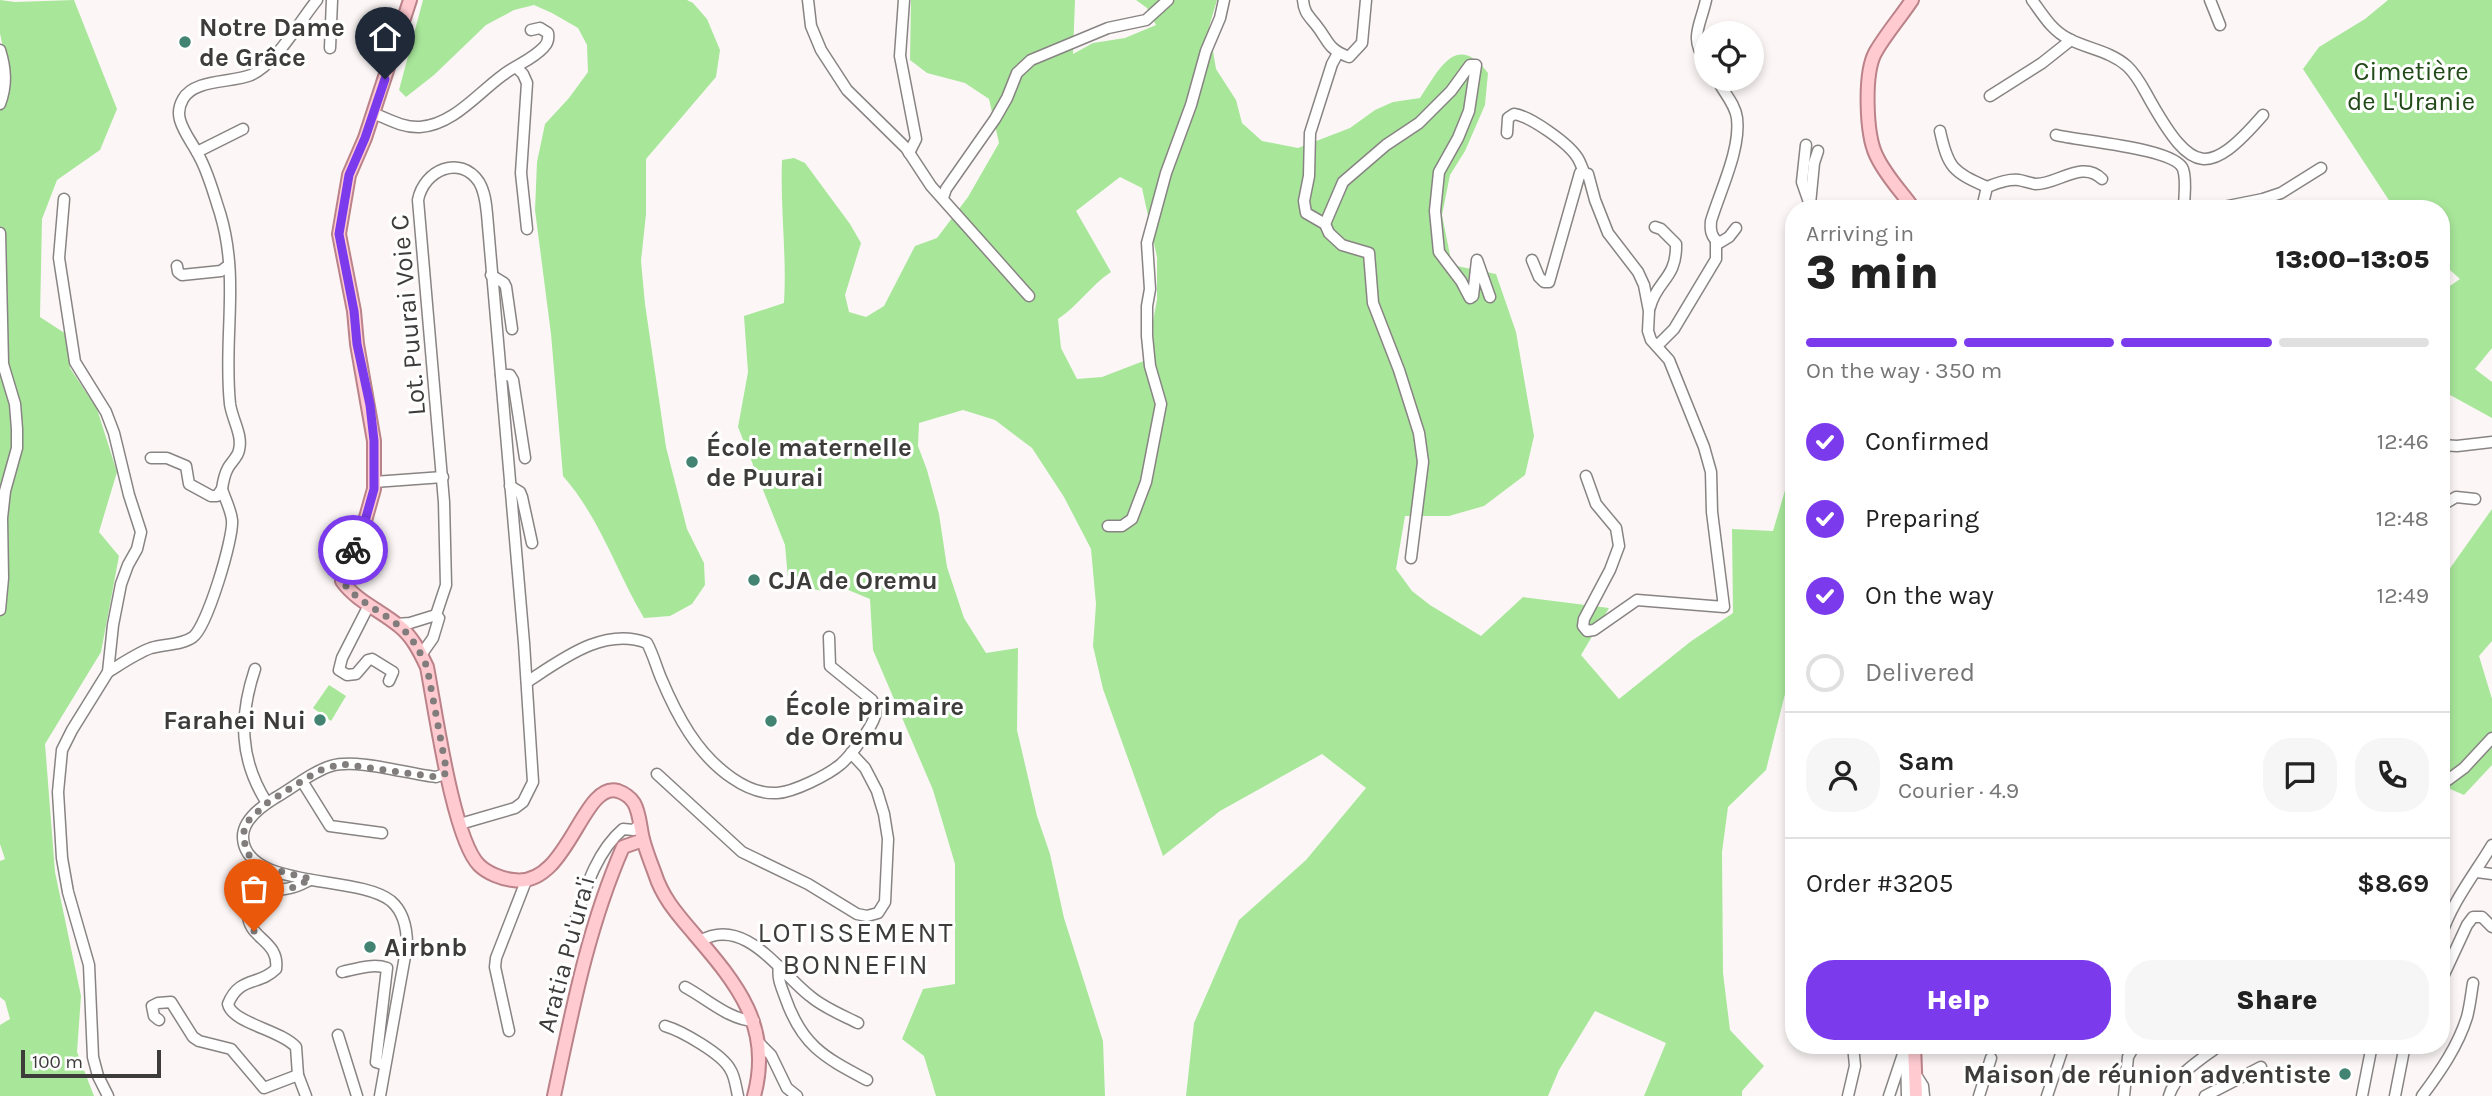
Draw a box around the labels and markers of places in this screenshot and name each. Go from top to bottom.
pin [355,7,415,79]
place label: Notre Dame de Grâce [199,12,345,73]
marker: Notre Dame de Grâce [177,34,193,50]
place label: École maternelle de Puurai [706,431,912,493]
marker: École maternelle de Puurai [684,454,700,470]
place label: CJA de Oremu [768,565,938,596]
marker: CJA de Oremu [746,572,762,588]
place label: École primaire de Oremu [785,690,964,752]
place label: Farahei Nui [163,705,306,736]
marker: Farahei Nui [312,712,328,728]
marker: École primaire de Oremu [763,713,779,729]
pin [224,859,284,931]
place label: Airbnb [384,932,467,963]
marker: Airbnb [362,939,378,955]
place label: Maison de réunion adventiste [1963,1059,2331,1090]
marker: Maison de réunion adventiste [2337,1066,2353,1082]

